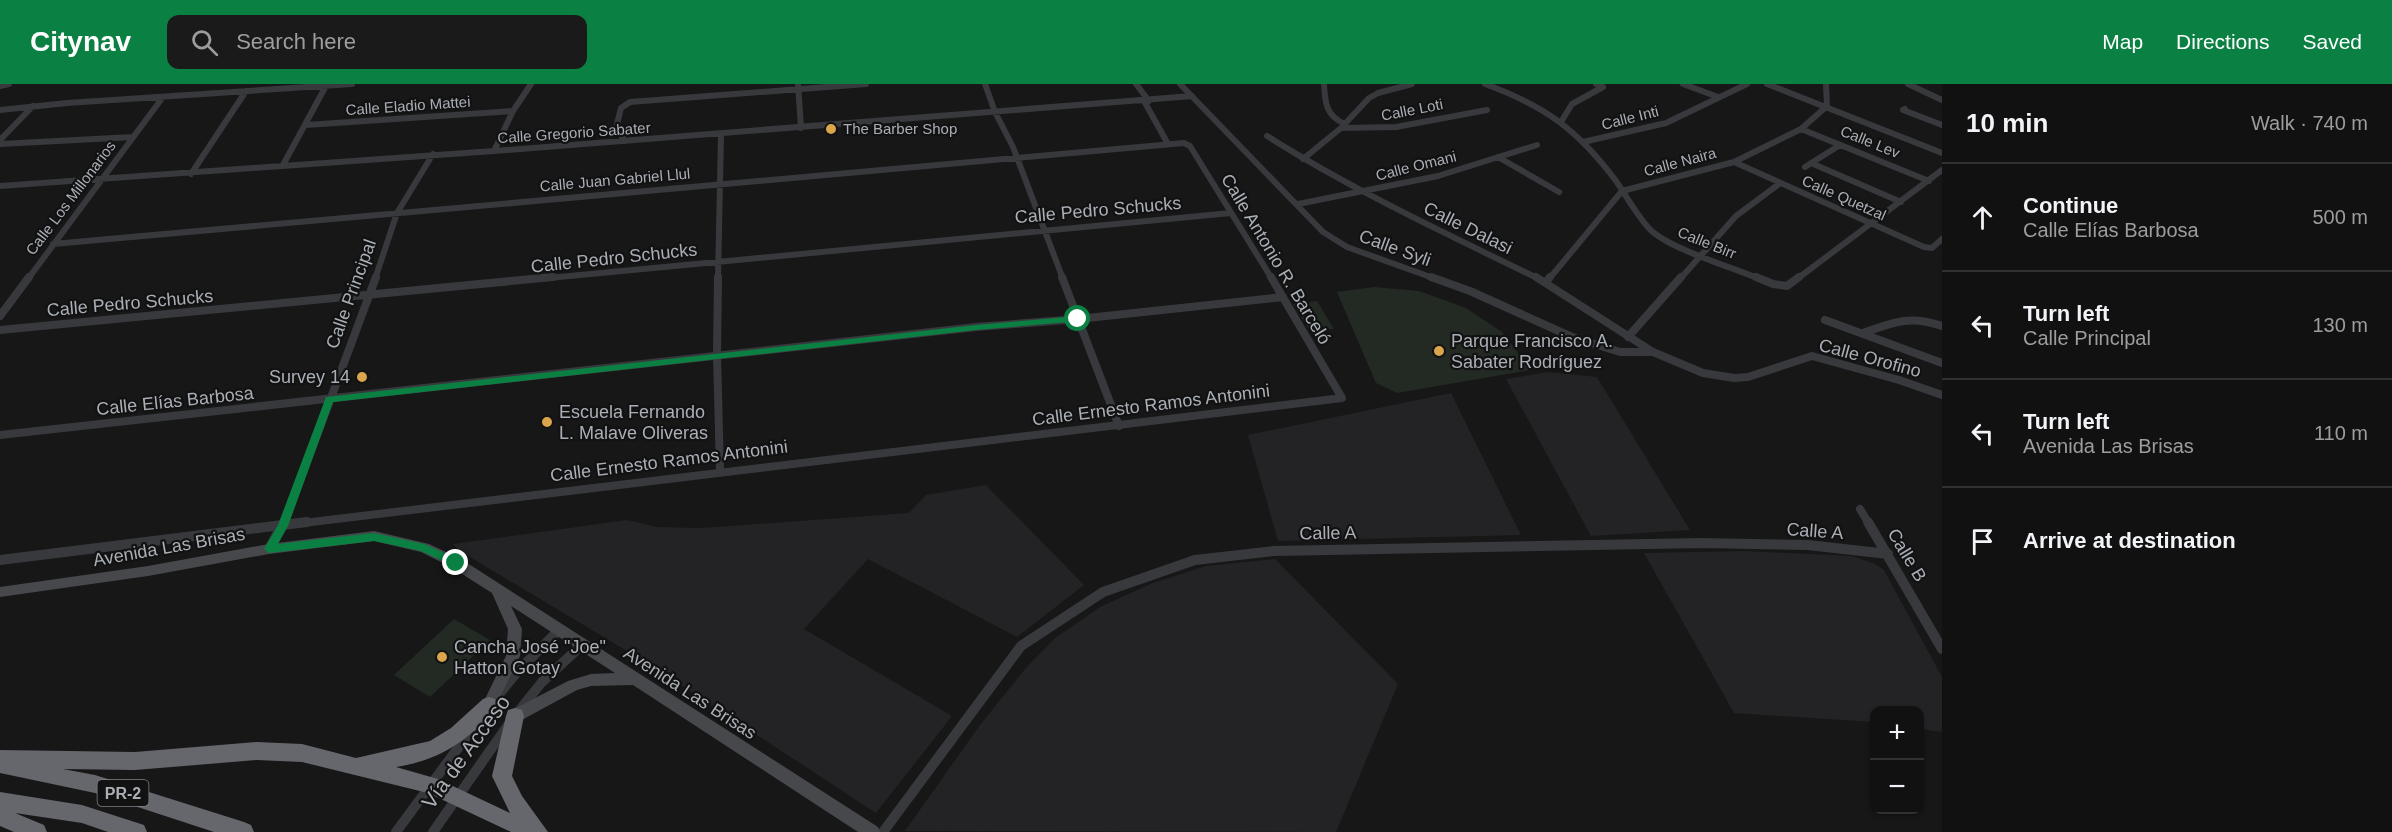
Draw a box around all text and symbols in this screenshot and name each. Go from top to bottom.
search box [167,15,587,69]
text: Citynav [30,26,131,57]
icon: search [188,26,221,59]
text: Search here [236,29,356,54]
text: Map [2102,30,2143,53]
text: Directions [2176,30,2269,53]
text: Saved [2302,30,2362,53]
street label: Calle Eladio Mattei [345,93,471,118]
street label: Calle Loti [1380,95,1444,124]
street label: Calle Inti [1600,102,1660,133]
text: 10 min [1966,108,2048,138]
text: Walk · 740 m [2251,112,2368,134]
street label: Calle Gregorio Sabater [497,119,651,146]
place label: The Barber Shop [843,120,957,137]
marker: The Barber Shop [824,122,838,136]
street label: Calle Lev [1838,122,1903,161]
street label: Calle Los Millonarios [22,137,119,258]
street label: Calle Naira [1642,144,1719,179]
street label: Calle Omani [1374,147,1458,184]
street label: Calle Juan Gabriel Llul [539,164,691,195]
street label: Calle Antonio R. Barceló [1217,170,1335,348]
street label: Calle Quetzal [1800,171,1889,224]
street label: Calle Pedro Schucks [1014,193,1182,227]
text: Continue [2023,193,2118,218]
street label: Calle Dalasi [1420,198,1516,258]
icon: ahead [1966,201,1999,234]
text: 500 m [2312,206,2368,228]
text: Calle Elías Barbosa [2023,219,2199,241]
street label: Calle Birr [1675,223,1739,262]
street label: Calle Syli [1356,226,1434,270]
street label: Calle Principal [322,237,380,351]
street label: Calle Pedro Schucks [530,239,698,277]
street label: Calle Pedro Schucks [46,286,214,320]
text: Turn left [2023,301,2109,326]
route start [1064,305,1090,331]
icon: left [1966,309,1999,342]
text: 130 m [2312,314,2368,336]
text: Calle Principal [2023,327,2151,349]
place label: Parque Francisco A. Sabater Rodríguez [1451,331,1613,372]
street label: Calle Orofino [1817,335,1923,381]
marker: Parque Francisco A. Sabater Rodríguez [1432,344,1446,358]
place label: Survey 14 [269,367,350,387]
marker: Survey 14 [355,370,369,384]
street label: Calle Ernesto Ramos Antonini [1031,381,1271,429]
street label: Calle Elías Barbosa [95,383,256,419]
place label: Escuela Fernando L. Malave Oliveras [559,402,708,443]
text: Turn left [2023,409,2109,434]
marker: Escuela Fernando L. Malave Oliveras [540,415,554,429]
icon: left [1966,417,1999,450]
text: 110 m [2314,422,2368,444]
text: Avenida Las Brisas [2023,435,2194,457]
street label: Calle Ernesto Ramos Antonini [549,437,789,485]
street label: Calle A [1786,519,1844,543]
street label: Calle A [1299,523,1357,543]
street label: Avenida Las Brisas [92,524,246,570]
street label: Calle B [1883,525,1931,585]
icon: arrive [1966,525,1999,558]
text: Arrive at destination [2023,528,2236,553]
route end [442,549,468,575]
place label: Cancha José "Joe" Hatton Gotay [454,637,606,678]
street label: Avenida Las Brisas [620,643,760,743]
marker: Cancha José "Joe" Hatton Gotay [435,650,449,664]
street label: Vía de Acceso [417,691,514,813]
map controls [1870,706,1924,814]
button: + [1870,706,1924,760]
button: − [1870,760,1924,814]
road number: PR-2 [98,780,148,806]

